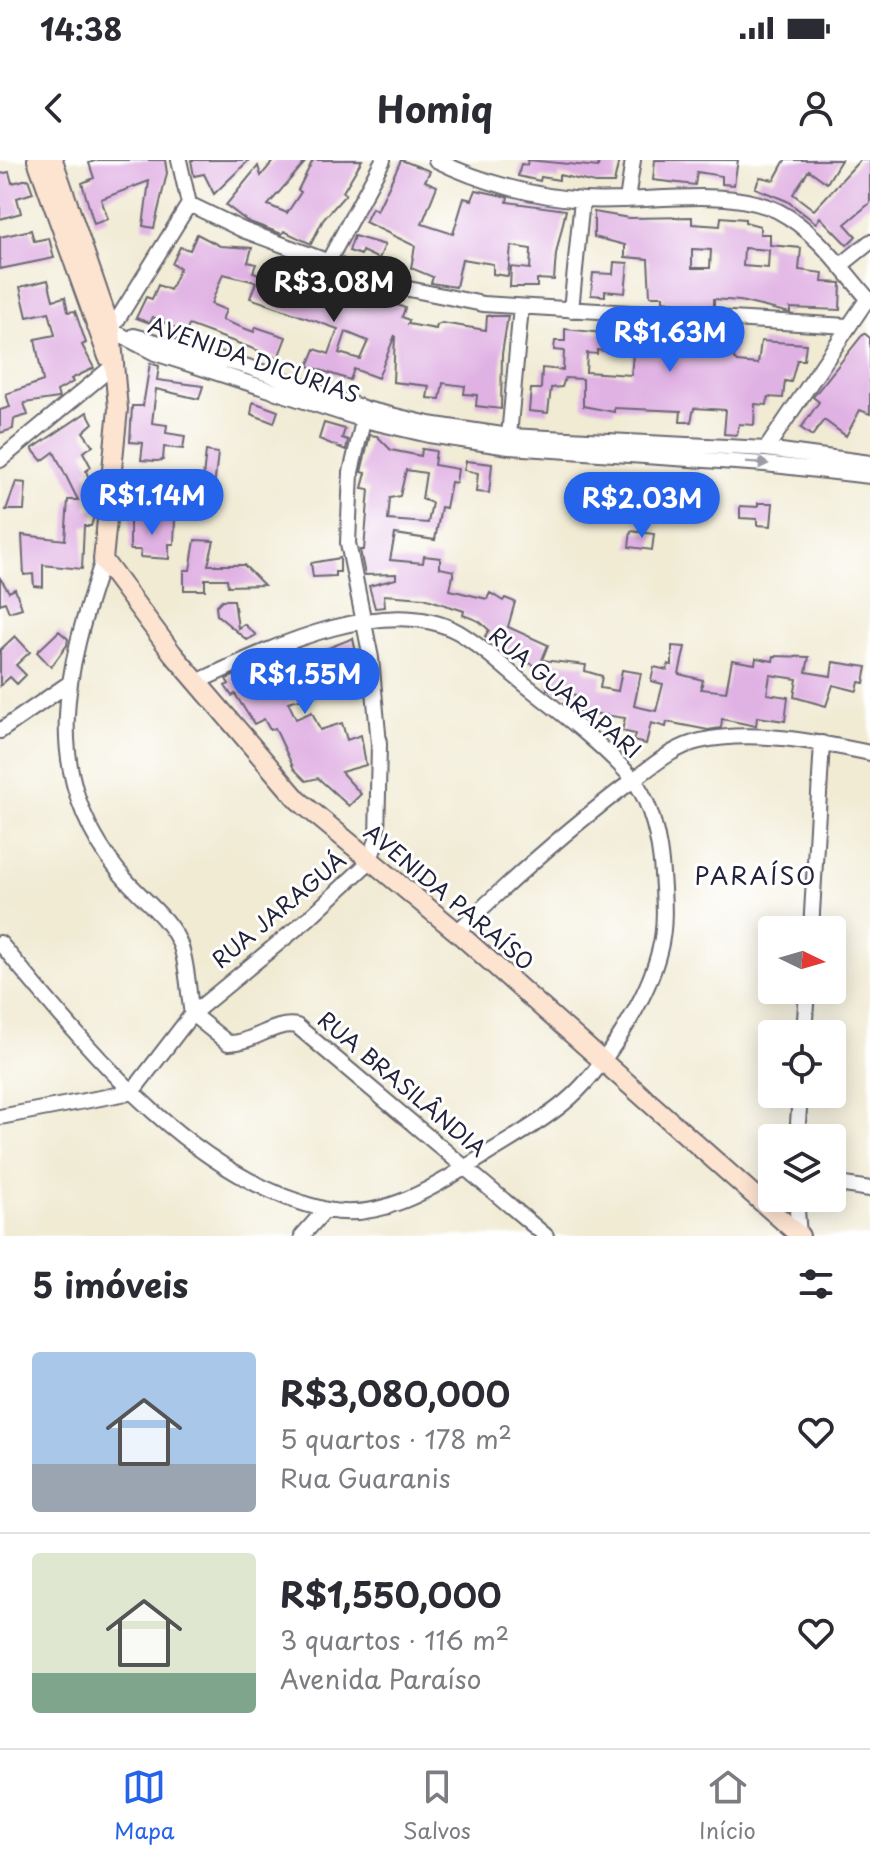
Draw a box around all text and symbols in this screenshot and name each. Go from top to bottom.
text: 14:38 [40,6,122,51]
text: Homiq [377,81,493,135]
icon: back [32,86,76,130]
icon: person [794,86,838,130]
pin: R$3.08M [260,256,408,324]
text: R$3.08M [274,262,394,301]
pin: R$1.63M [596,306,744,374]
street label: AVENIDA DICURIAS [144,307,365,410]
text: R$1.63M [614,312,726,351]
one-way arrow [745,457,770,470]
pin: R$1.14M [78,469,226,537]
pin: R$2.03M [568,472,716,540]
text: R$1.14M [99,475,205,514]
text: R$2.03M [582,478,702,517]
street label: RUA GUARAPARI [483,618,649,766]
pin: R$1.55M [231,648,379,716]
text: R$1.55M [249,654,361,693]
street label: AVENIDA PARAÍSO [358,815,542,977]
street label: RUA JARAGUÁ [204,843,352,975]
district label: PARAÍSO [695,857,817,893]
north arrow [758,916,846,1004]
map controls [758,916,846,1212]
street label: RUA BRASILÂNDIA [311,1002,494,1163]
button: locate [758,1020,846,1108]
button: layers [758,1124,846,1212]
text: 5 imóveis [32,1258,188,1310]
icon: filters [794,1262,838,1306]
text: R$3,080,000 [280,1367,510,1419]
icon: home [96,1384,192,1480]
icon: heart [794,1410,838,1454]
text: 5 quartos · 178 m² [280,1419,512,1458]
text: Rua Guaranis [280,1458,451,1497]
text: R$1,550,000 [280,1568,502,1620]
icon: home [96,1585,192,1681]
icon: heart [794,1611,838,1655]
text: 3 quartos · 116 m² [280,1620,509,1659]
text: Avenida Paraíso [280,1659,481,1698]
tab: Mapa [114,1765,175,1846]
tab: Salvos [403,1765,471,1846]
tab: Início [699,1765,756,1846]

